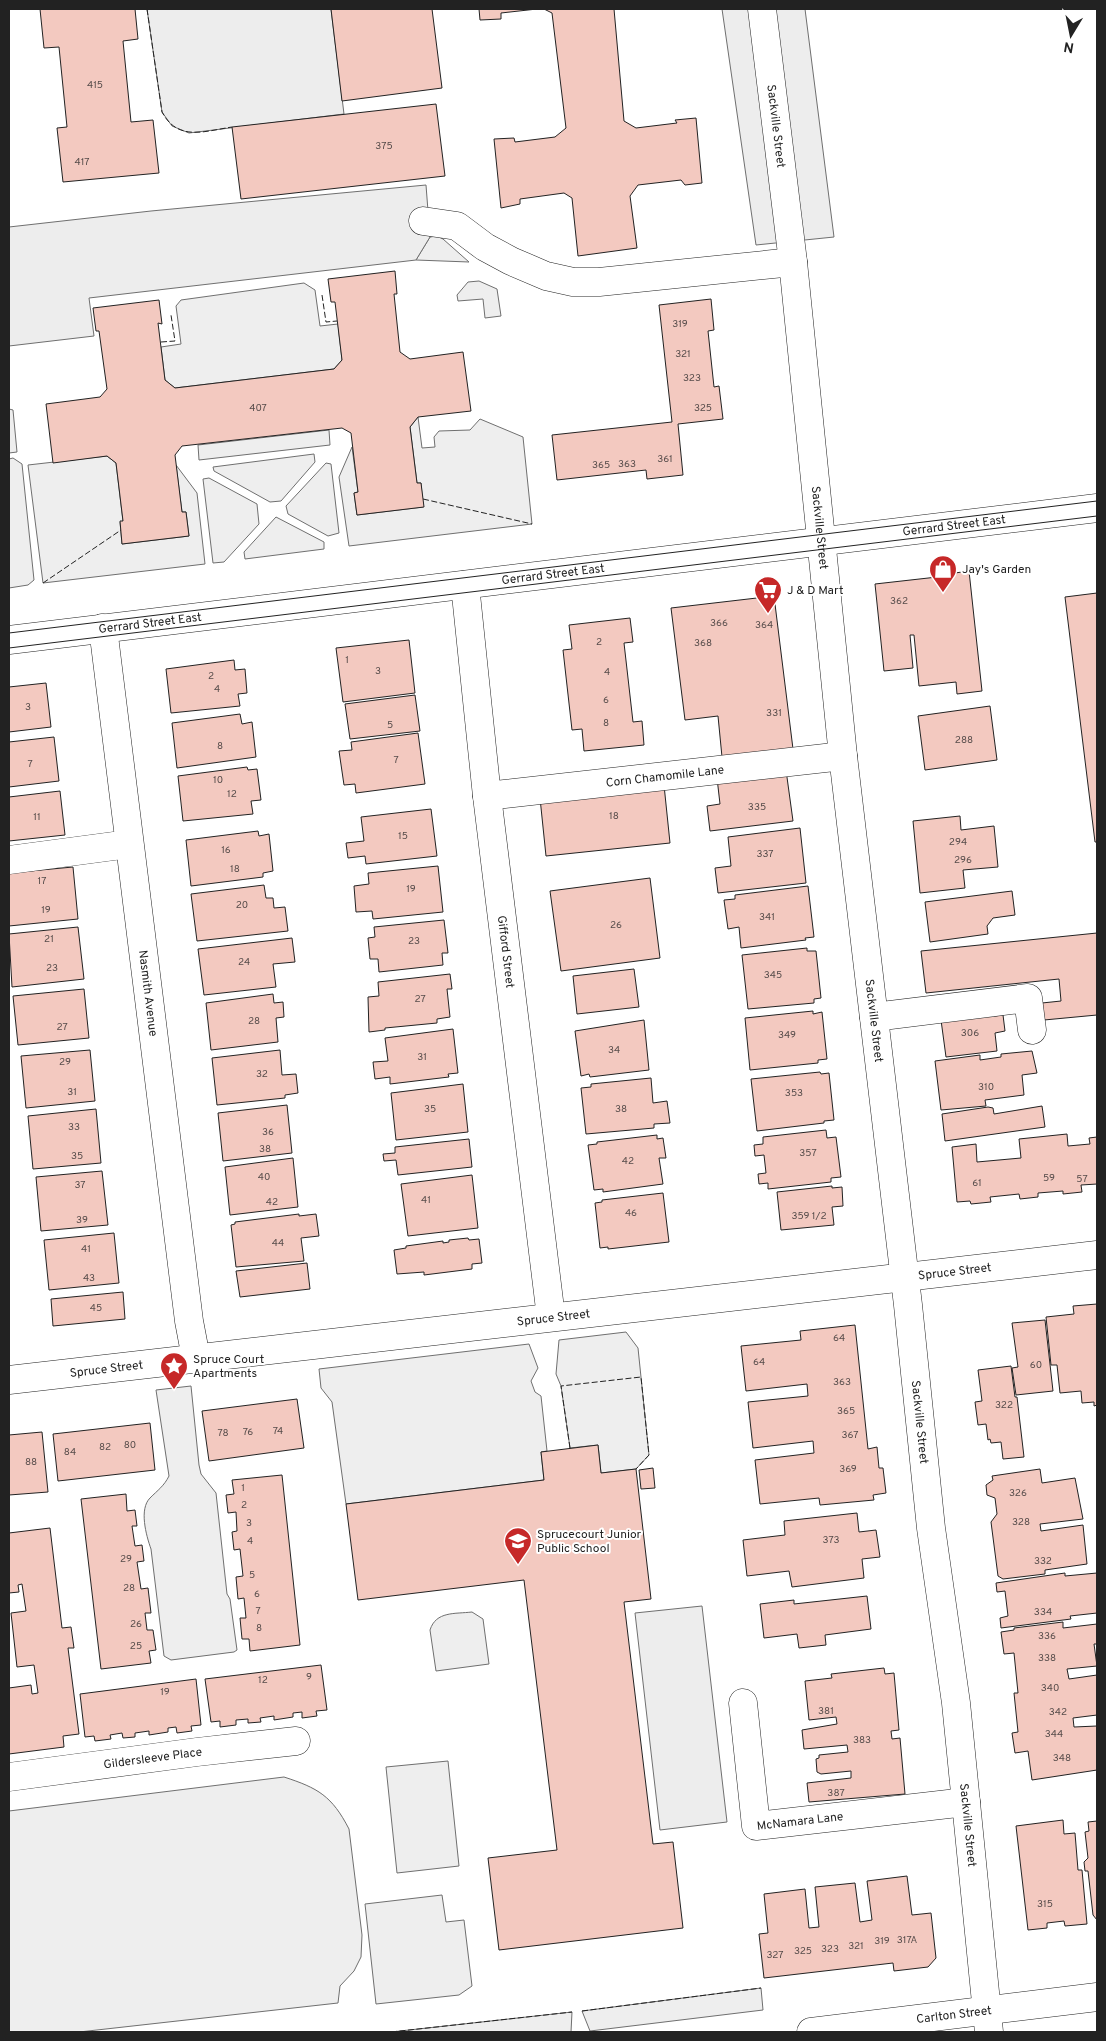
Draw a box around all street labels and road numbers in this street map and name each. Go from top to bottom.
street label: Sackville Street [762,84,788,169]
street label: Sackville Street [807,485,831,570]
street label: Gerrard Street East [902,512,1007,541]
street label: Gerrard Street East [501,561,606,589]
street label: Gerrard Street East [98,610,203,638]
street label: Corn Chamomile Lane [605,762,725,792]
street label: Gifford Street [493,915,518,989]
street label: Nasmith Avenue [134,949,161,1037]
street label: Sackville Street [860,978,886,1063]
street label: Spruce Street [917,1260,992,1284]
street label: Spruce Street [516,1306,591,1331]
street label: Spruce Street [69,1358,144,1382]
street label: Sackville Street [907,1380,931,1465]
street label: Gildersleeve Place [103,1744,203,1773]
street label: Sackville Street [955,1783,979,1868]
street label: McNamara Lane [756,1809,844,1835]
street label: Carlton Street [915,2003,993,2028]

